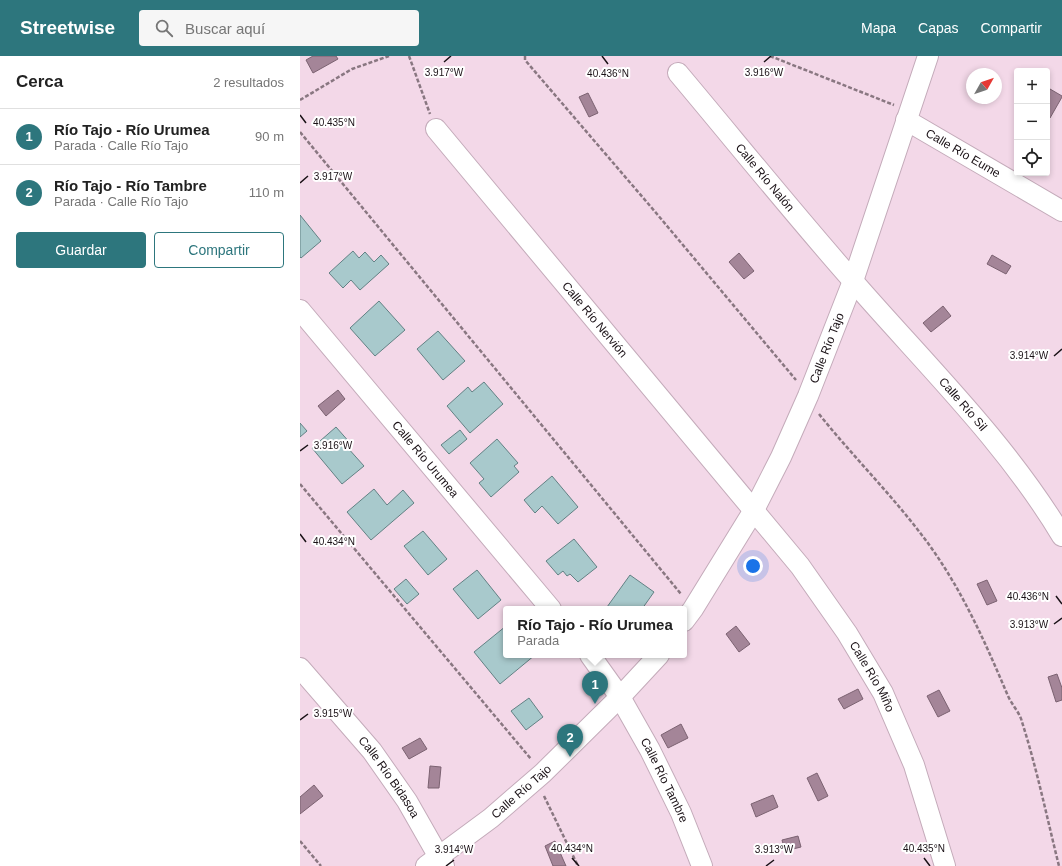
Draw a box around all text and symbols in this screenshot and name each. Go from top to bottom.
search box [139,10,419,46]
text: Streetwise [20,17,115,38]
icon: search [153,17,175,39]
text: Buscar aquí [185,20,265,37]
text: Mapa [861,20,896,36]
text: Capas [918,20,959,36]
text: Compartir [981,20,1042,36]
text: 3.917°W [425,67,464,78]
text: 3.916°W [745,67,784,78]
text: 40.436°N [587,68,629,79]
north arrow [966,68,1002,104]
map controls [1014,68,1050,176]
button: + [1014,68,1050,104]
text: Cerca [16,72,63,91]
text: 2 resultados [213,75,284,90]
button: − [1014,104,1050,140]
text: 40.435°N [313,117,355,128]
text: Río Tajo - Río Urumea [54,121,210,138]
street label: Calle Río Eume [923,126,1003,181]
text: 1 [25,129,33,144]
text: 90 m [255,129,284,144]
text: Parada · Calle Río Tajo [54,138,188,153]
button: locate [1014,140,1050,176]
street label: Calle Río Nalón [733,141,797,214]
text: 3.917°W [314,171,353,182]
text: Río Tajo - Río Tambre [54,177,207,194]
text: 2 [25,185,33,200]
text: 110 m [249,185,284,200]
text: Parada · Calle Río Tajo [54,194,188,209]
button: Guardar [16,232,146,268]
button: Compartir [154,232,284,268]
street label: Calle Río Nervión [559,279,630,360]
street label: Calle Río Tajo [807,310,847,385]
text: 3.914°W [1010,350,1049,361]
street label: Calle Río Sil [936,375,990,434]
street label: Calle Río Urumea [389,418,462,501]
text: 3.916°W [314,440,353,451]
text: 40.434°N [313,536,355,547]
your location [743,556,763,576]
text: 40.436°N [1007,591,1049,602]
popup [503,606,687,658]
text: Río Tajo - Río Urumea [517,616,673,633]
text: 3.913°W [1010,619,1049,630]
text: Parada [517,633,559,648]
street label: Calle Río Miño [847,639,897,714]
pin: 1 [582,671,608,704]
text: 3.915°W [314,708,353,719]
pin: 2 [557,724,583,757]
street label: Calle Río Bidasoa [356,734,422,821]
street label: Calle Río Tambre [638,735,691,825]
street label: Calle Río Tajo [489,762,554,821]
text: 40.434°N [551,843,593,854]
text: 40.435°N [903,843,945,854]
text: 3.914°W [435,844,474,855]
text: 3.913°W [755,844,794,855]

